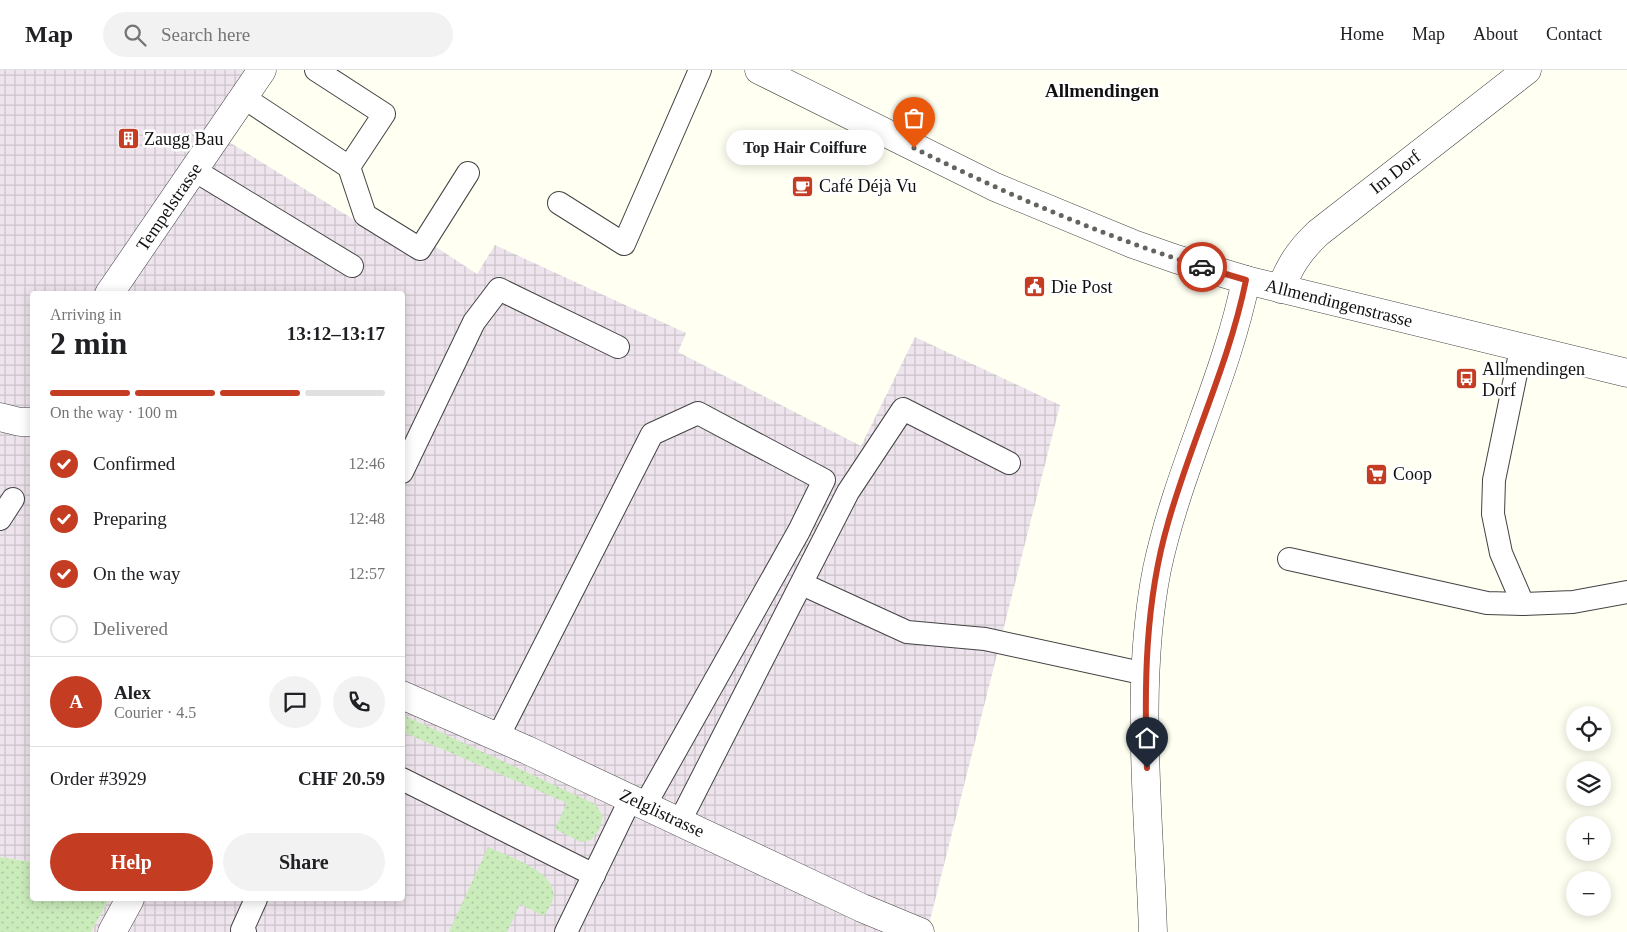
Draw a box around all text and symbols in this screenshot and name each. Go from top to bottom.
search box [103,12,453,57]
text: Map [25,21,73,47]
icon: search [121,21,149,49]
text: Search here [161,24,250,45]
text: Home [1340,24,1384,44]
text: Map [1412,24,1445,44]
text: About [1473,24,1518,44]
text: Contact [1546,24,1602,44]
district label: Allmendingen [1045,80,1159,101]
pin [893,97,935,148]
icon: bag [900,104,928,132]
building icon: Zaugg Bau [116,127,140,151]
place label: Zaugg Bau [144,129,223,149]
callout: Top Hair Coiffure [726,130,884,166]
text: Top Hair Coiffure [743,139,867,156]
street label: Im Dorf [1366,146,1424,198]
street label: Tempelstrasse [132,159,206,255]
cafe icon: Café Déjà Vu [791,174,815,198]
place label: Café Déjà Vu [819,176,917,196]
courier [1177,242,1227,292]
icon: car [1188,253,1216,281]
public building icon: Die Post [1023,275,1047,299]
street label: Allmendingenstrasse [1263,275,1415,331]
place label: Die Post [1051,277,1113,297]
text: Arriving in [50,306,122,323]
text: 13:12–13:17 [287,323,385,344]
text: 2 min [50,325,127,361]
place label: Allmendingen Dorf [1482,359,1585,400]
bus stop icon: Allmendingen Dorf [1454,367,1478,391]
text: On the way · 100 m [50,404,178,421]
icon: check [50,450,78,478]
text: Confirmed [93,453,175,474]
text: 12:46 [349,455,385,472]
supermarket icon: Coop [1365,462,1389,486]
place label: Coop [1393,464,1432,484]
icon: check [50,505,78,533]
text: Preparing [93,508,167,529]
text: 12:48 [349,510,385,527]
icon: check [50,560,78,588]
text: On the way [93,563,181,584]
text: 12:57 [349,565,385,582]
text: Delivered [93,618,168,639]
button: chat [269,676,321,728]
button: phone [333,676,385,728]
text: Alex [114,682,151,703]
text: A [69,691,83,712]
text: Courier · 4.5 [114,704,196,721]
map controls [1566,706,1611,916]
button: locate [1566,706,1611,751]
pin [1126,717,1168,768]
icon: home [1133,724,1161,752]
button: layers [1566,761,1611,806]
text: Order #3929 [50,768,147,789]
text: CHF 20.59 [298,768,385,789]
street label: Zelglistrasse [617,785,707,841]
button: + [1566,816,1611,861]
button: Help [50,833,213,891]
button: Share [223,833,385,891]
button: − [1566,871,1611,916]

